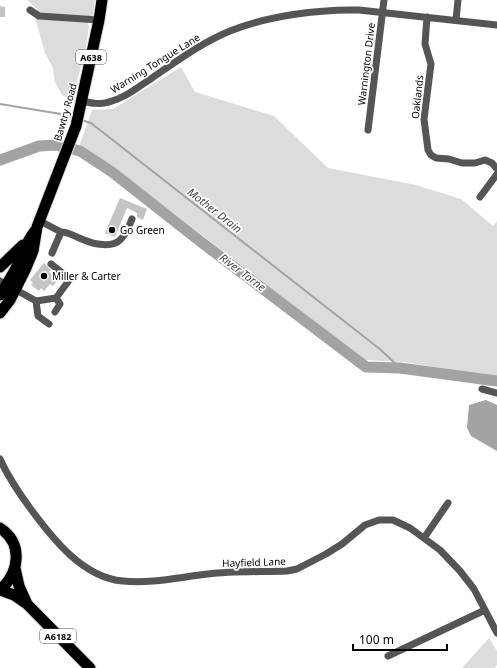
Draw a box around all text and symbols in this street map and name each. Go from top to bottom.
street label: Warnington Drive [354,22,378,106]
street label: Warning Tongue Lane [108,30,203,96]
road number: A638 [76,50,106,64]
street label: Oaklands [408,74,426,120]
street label: Bawtry Road [50,81,80,143]
water label: Mother Drain [185,184,245,236]
place label: Go Green [120,223,165,237]
marker: Go Green [107,225,117,235]
water label: River Torne [217,250,270,295]
place label: Miller & Carter [52,269,121,283]
marker: Miller & Carter [39,271,49,281]
street label: Hayfield Lane [222,554,286,570]
scale bar [353,626,447,652]
road number: A6182 [40,629,76,643]
text: 100 m [359,631,394,648]

